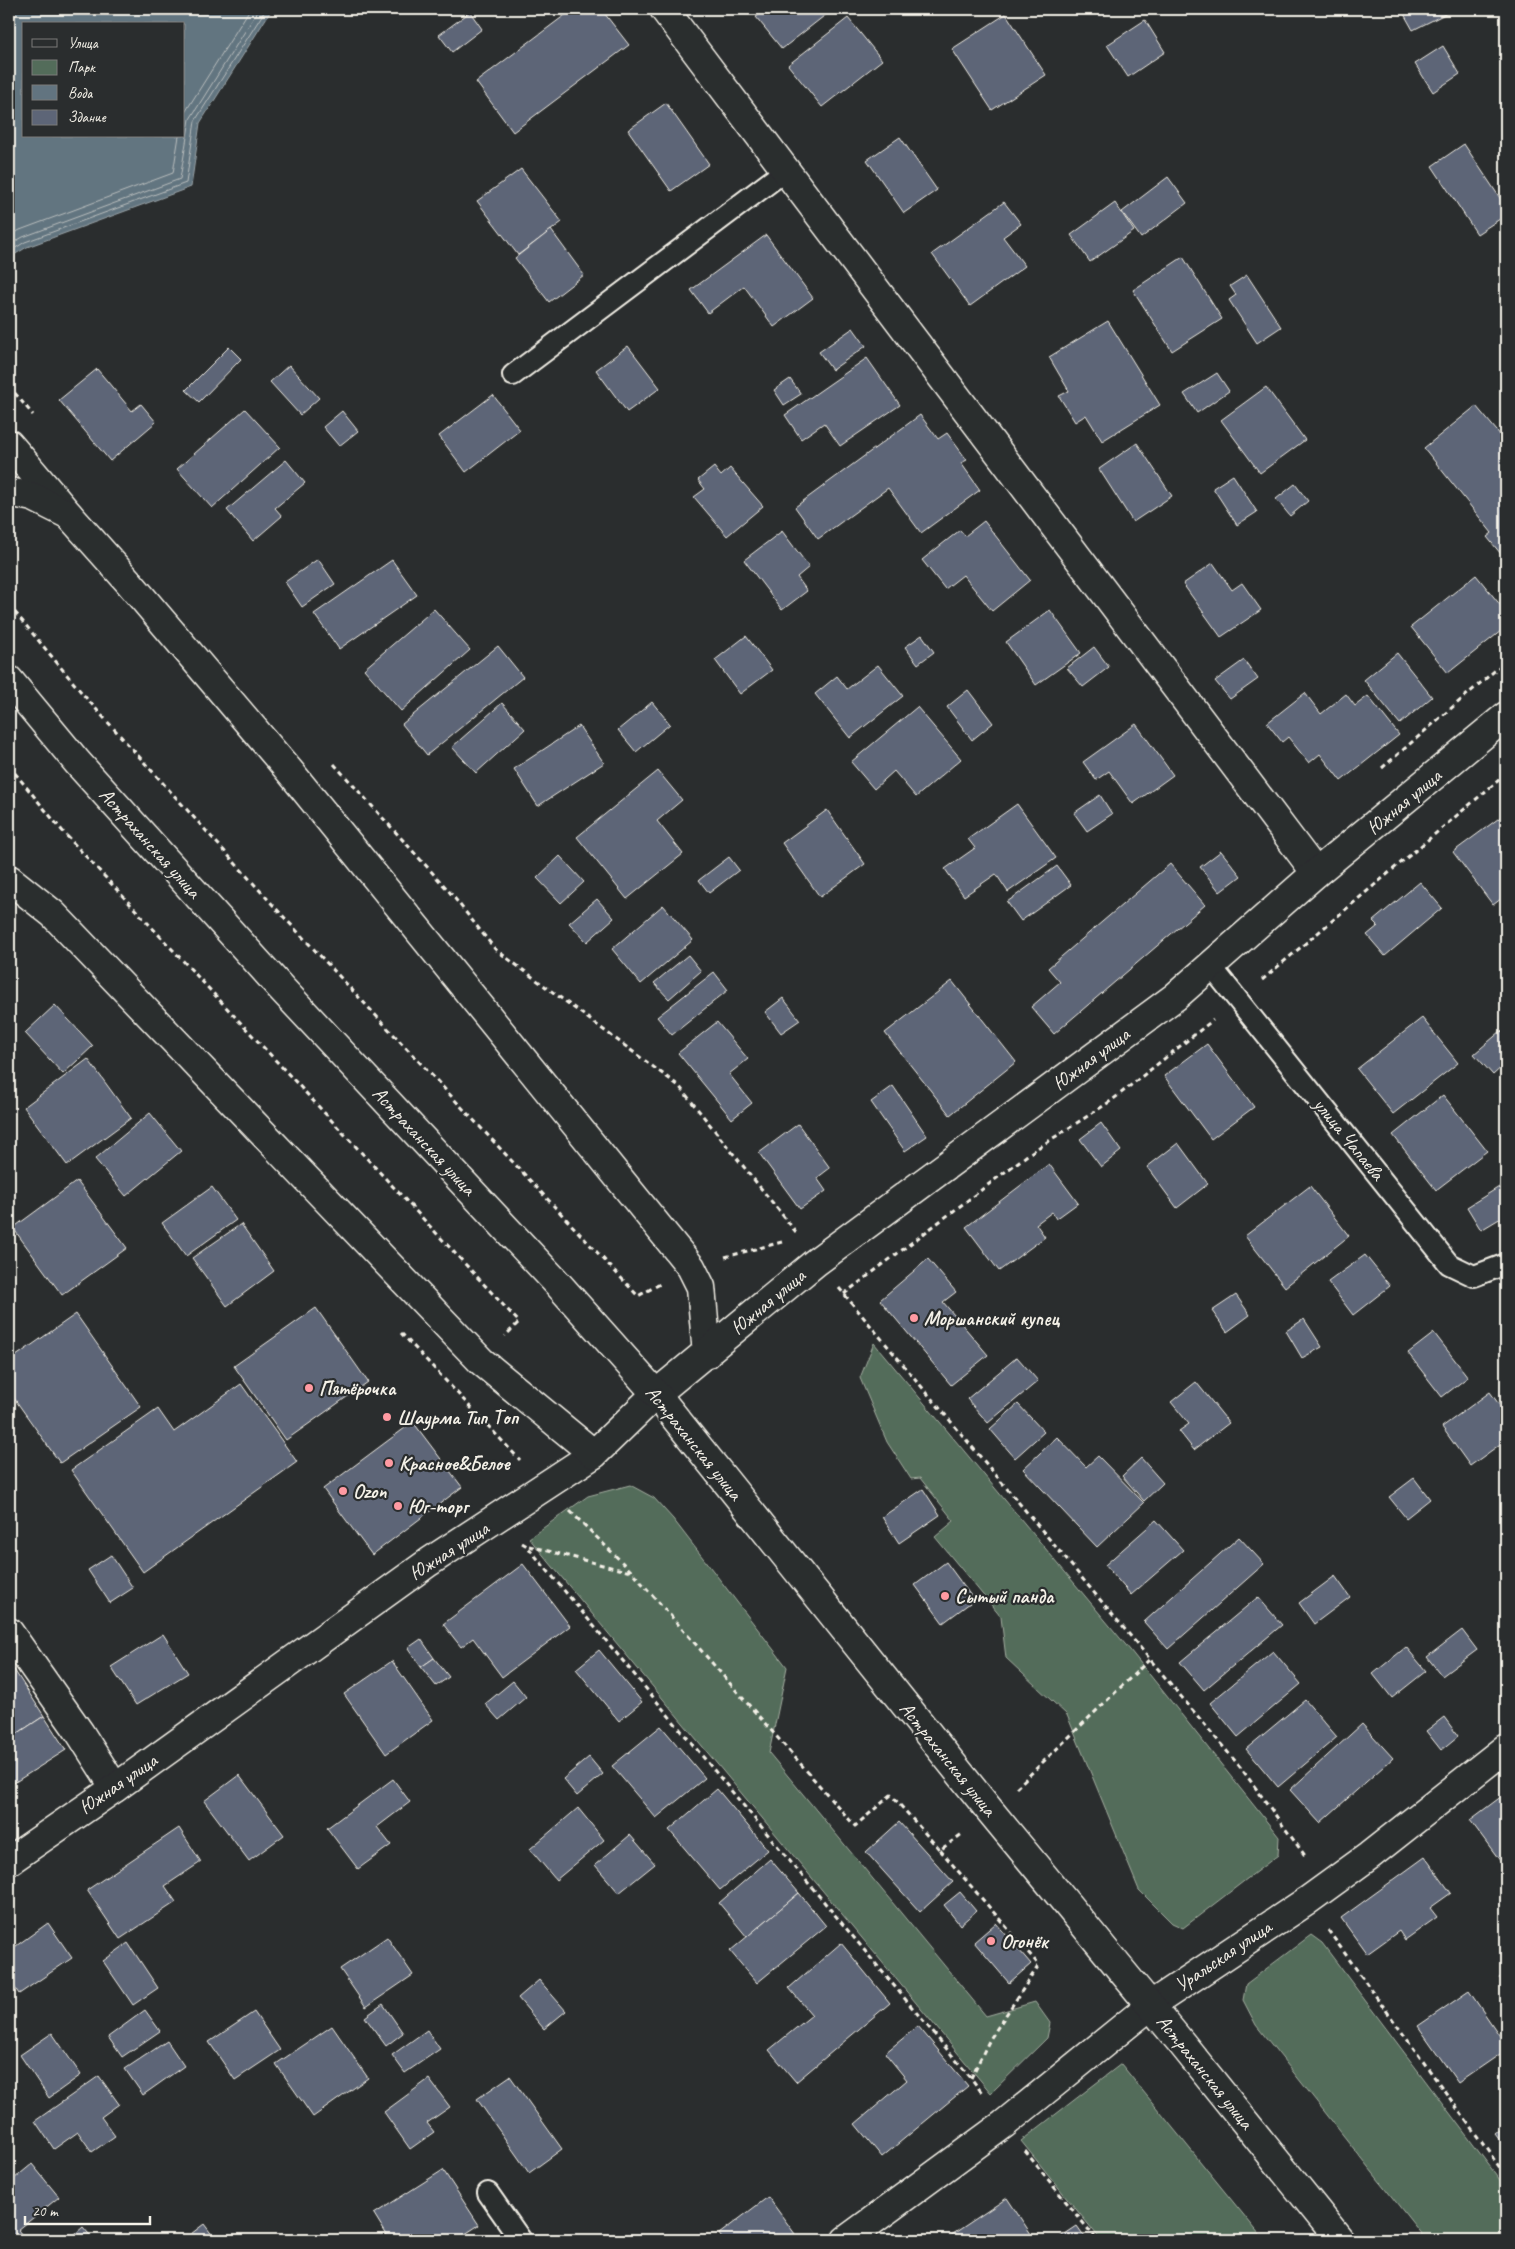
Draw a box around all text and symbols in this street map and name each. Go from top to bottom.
legend [22,22,185,138]
text: Улица [68,34,99,53]
text: Парк [68,58,96,77]
text: Вода [68,84,93,103]
text: Здание [68,108,107,127]
street label: Южная улица [1362,762,1448,840]
street label: Астраханская улица [94,782,207,904]
street label: Южная улица [1048,1021,1136,1096]
street label: Астраханская улица [367,1081,482,1202]
street label: улица Чапаева [1307,1092,1391,1186]
street label: Южная улица [726,1262,812,1340]
place label: Моршанский купец [924,1306,1060,1331]
marker: Моршанский купец [908,1312,920,1324]
place label: Пятёрочка [319,1376,397,1401]
street label: Астраханская улица [640,1381,749,1506]
marker: Пятёрочка [303,1382,315,1394]
place label: Шаурма Тип Топ [397,1405,520,1431]
marker: Шаурма Тип Топ [381,1411,393,1423]
place label: Красное&Белое [399,1451,511,1476]
marker: Красное&Белое [383,1457,395,1469]
place label: Ozon [353,1479,387,1504]
marker: Ozon [337,1485,349,1497]
place label: Юг-торг [408,1494,471,1519]
marker: Юг-торг [392,1500,404,1512]
street label: Южная улица [404,1515,495,1586]
place label: Сытый панда [955,1584,1055,1609]
marker: Сытый панда [939,1590,951,1602]
street label: Астраханская улица [894,1697,1003,1822]
street label: Южная улица [74,1747,164,1820]
street label: Уральская улица [1170,1914,1278,1997]
place label: Огонёк [1001,1929,1050,1954]
marker: Огонёк [985,1935,997,1947]
street label: Астраханская улица [1151,2010,1260,2135]
scale bar [25,2194,150,2226]
text: 20 m [32,2202,59,2221]

